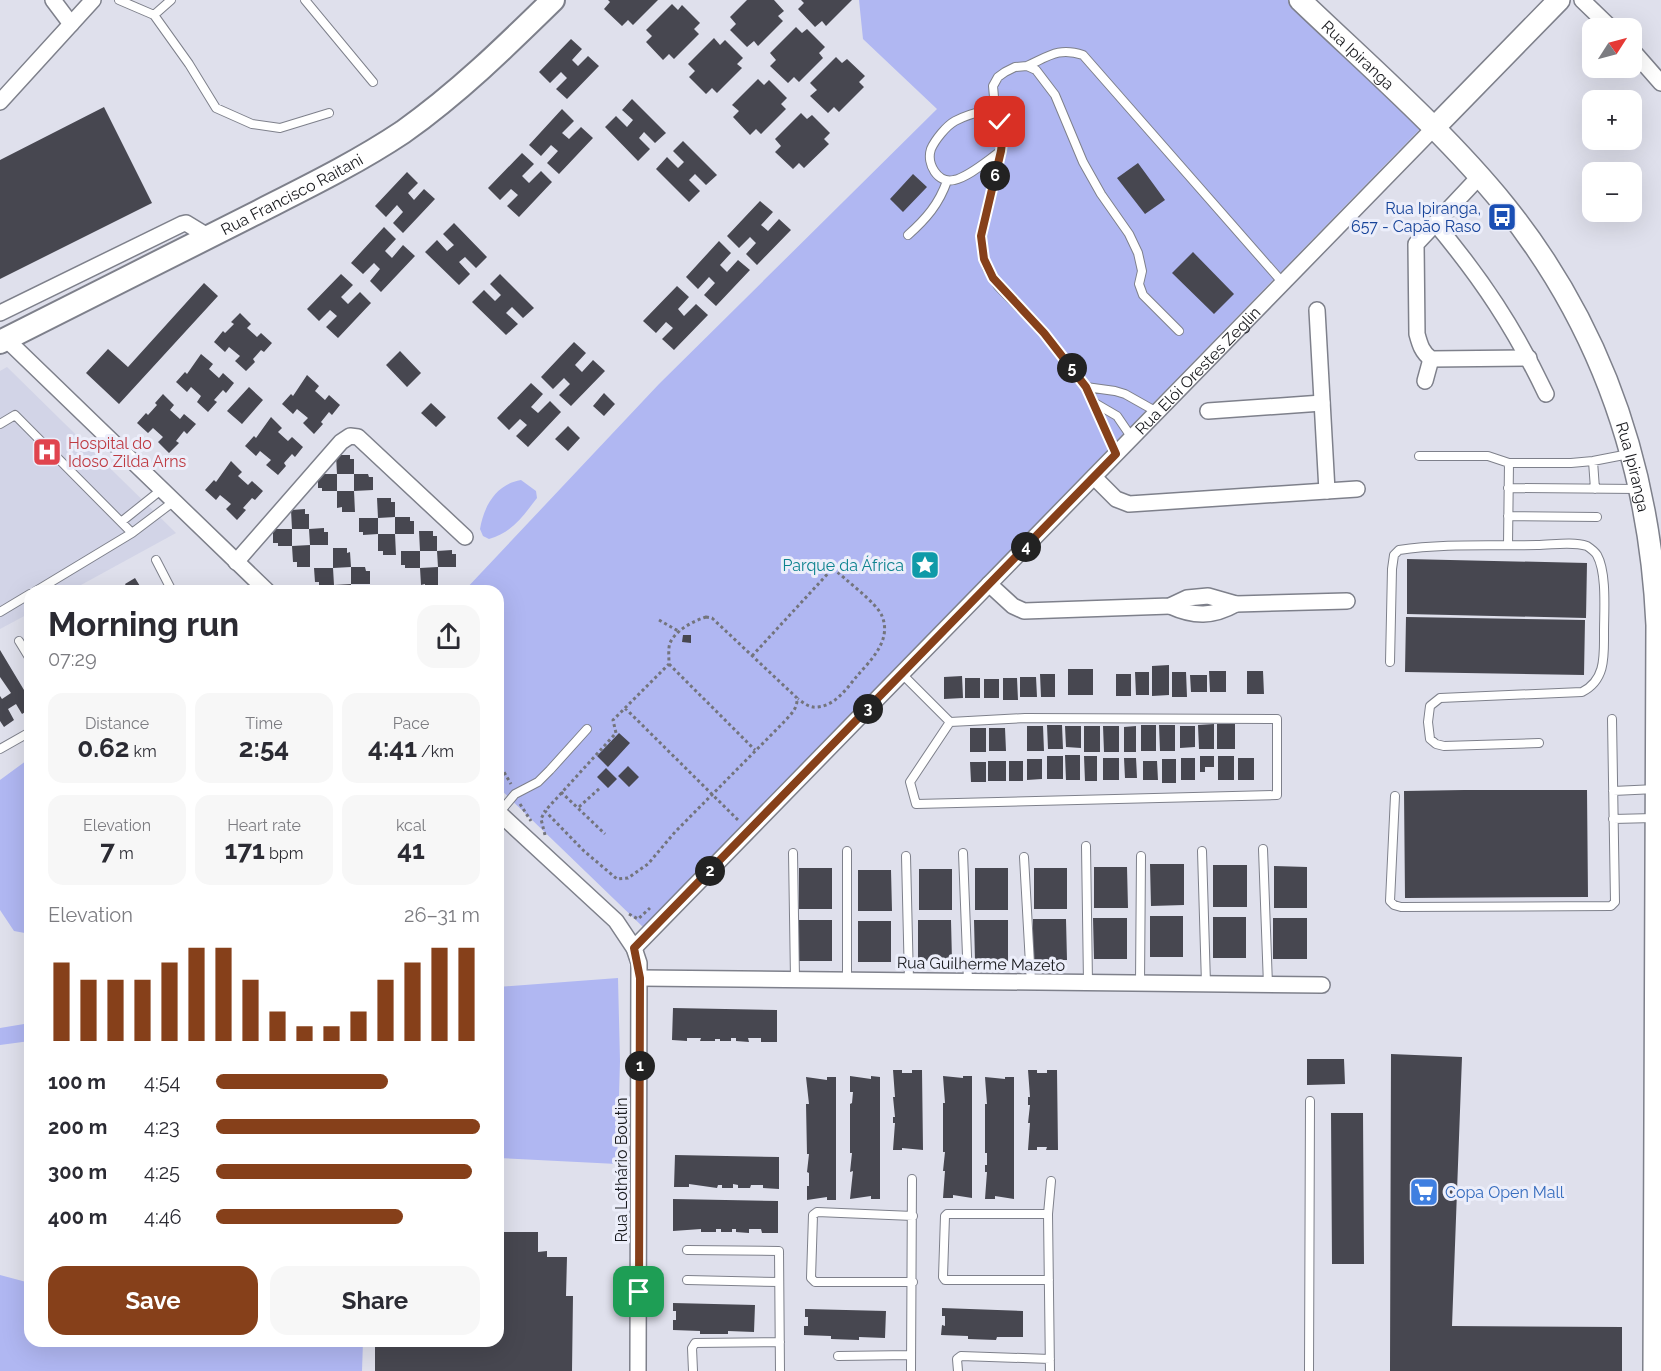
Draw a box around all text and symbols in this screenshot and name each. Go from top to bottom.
street label: Rua Ipiranga [1318,16,1398,93]
north arrow [1582,18,1642,78]
map controls [1582,18,1642,222]
button: + [1582,90,1642,150]
pin [974,96,1025,147]
icon: check [983,105,1016,138]
street label: Rua Francisco Raitani [218,150,366,239]
pin: 6 [980,161,1010,191]
button: − [1582,162,1642,222]
text: 6 [990,166,1000,185]
place label: Rua Ipiranga, 657 - Capão Raso [1351,199,1481,236]
bus stop icon: Rua Ipiranga, 657 - Capão Raso [1486,201,1518,233]
street label: Rua Elói Orestes Zeglin [1131,302,1264,438]
pin: 5 [1057,353,1087,383]
text: 5 [1068,358,1076,377]
street label: Rua Ipiranga [1612,419,1653,514]
place label: Hospital do Idoso Zilda Arns [68,434,187,471]
hospital icon: Hospital do Idoso Zilda Arns [31,436,63,468]
pin: 4 [1011,532,1041,562]
text: 4 [1021,537,1031,556]
place icon: Parque da África [909,549,941,581]
place label: Parque da África [782,555,904,575]
text: Morning run [48,605,239,644]
button: share [417,605,480,668]
text: 07:29 [48,647,97,671]
pin: 3 [853,694,883,724]
text: 3 [864,699,872,718]
text: Distance [85,714,149,733]
text: Time [245,714,283,733]
text: Pace [393,714,429,733]
text: 0.62 [77,733,130,763]
text: 2:54 [239,733,289,763]
text: 4:41 [368,733,417,763]
text: km [130,742,157,761]
text: /km [417,742,454,761]
text: Elevation [83,816,151,835]
text: Heart rate [227,816,301,835]
text: kcal [396,816,426,835]
text: 7 [100,835,115,865]
text: 171 [225,835,265,865]
text: 41 [397,835,425,865]
text: m [115,844,134,863]
text: bpm [265,844,303,863]
pin: 2 [695,856,725,886]
text: 2 [705,861,715,880]
text: Elevation [48,903,133,927]
text: 26–31 m [404,903,480,927]
street label: Rua Guilherme Mazeto [897,953,1065,975]
pin: 1 [625,1051,655,1081]
text: 1 [636,1056,644,1075]
text: 100 m [48,1070,106,1094]
text: 4:54 [144,1070,181,1094]
street label: Rua Lothário Boutin [612,1097,631,1243]
text: 200 m [48,1115,107,1139]
text: 4:23 [144,1115,180,1139]
text: 300 m [48,1160,107,1184]
text: 4:25 [144,1160,180,1184]
supermarket icon: Copa Open Mall [1408,1176,1440,1208]
place label: Copa Open Mall [1445,1183,1565,1202]
text: 400 m [48,1205,107,1229]
text: 4:46 [144,1205,182,1229]
button: Save [48,1266,258,1335]
button: Share [270,1266,480,1335]
pin [613,1266,664,1317]
icon: arrive [622,1275,655,1308]

